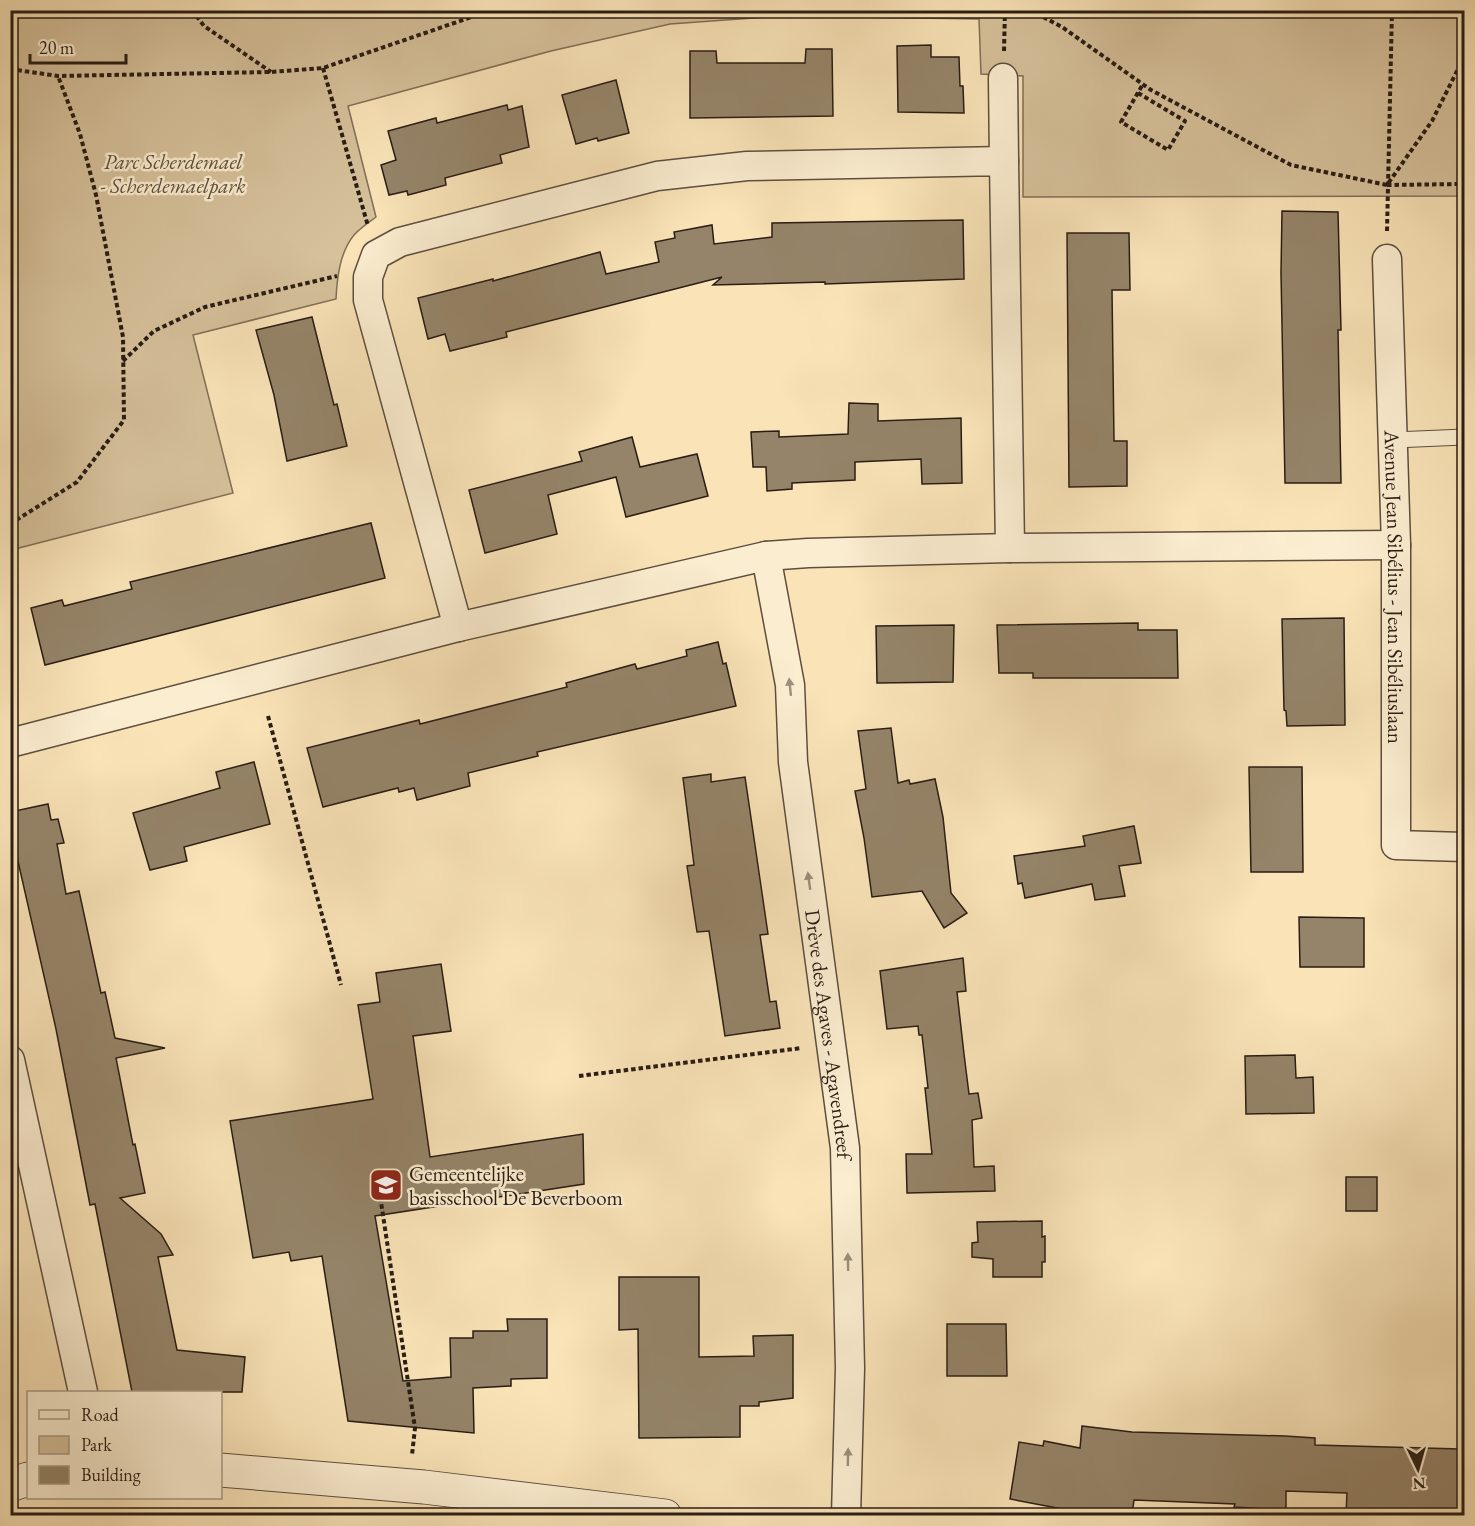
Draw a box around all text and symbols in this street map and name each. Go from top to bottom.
scale bar [30,27,126,65]
text: 20 m [39,36,74,59]
park label: Parc Scherdemael - Scherdemaelpark [100,148,246,199]
street label: Avenue Jean Sibélius - Jean Sibéliuslaan [1379,429,1410,744]
one-way arrow [785,677,795,696]
one-way arrow [805,871,814,890]
street label: Drève des Agaves - Agavendreef [799,908,859,1162]
place label: Gemeentelijke basisschool De Beverboom [409,1160,623,1211]
school or university icon: Gemeentelijke basisschool De Beverboom [368,1167,404,1203]
one-way arrow [843,1253,853,1272]
legend [27,1391,222,1499]
text: Road [81,1403,120,1426]
text: Park [81,1433,112,1456]
north arrow [1388,1439,1448,1499]
one-way arrow [844,1448,853,1467]
text: Building [81,1463,141,1486]
text: N [1412,1472,1427,1494]

